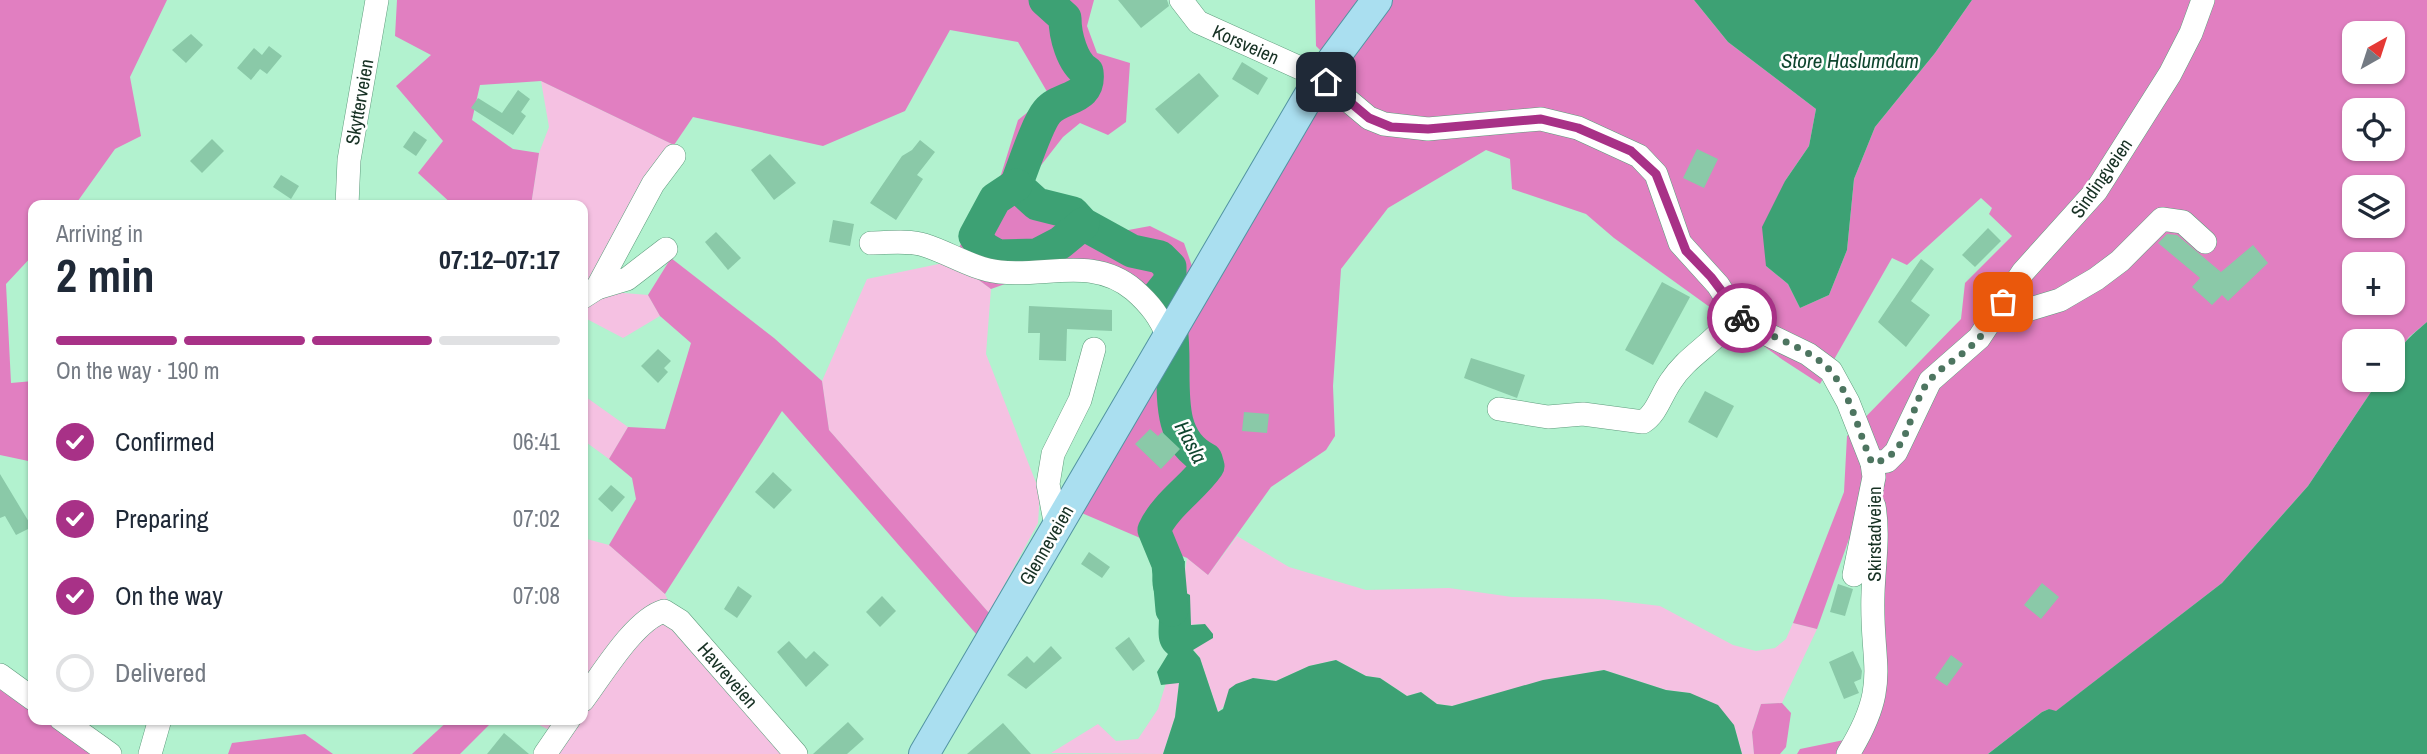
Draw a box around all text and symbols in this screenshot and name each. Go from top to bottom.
street label: Korsveien [1209,18,1283,70]
north arrow [2342,21,2404,84]
map controls [2342,21,2405,392]
water label: Store Haslumdam [1781,46,1919,75]
pin [1296,52,1356,112]
street label: Skytterveien [339,57,379,147]
icon: home [1307,63,1345,101]
button: locate [2342,98,2405,161]
street label: Sindingveien [2064,133,2138,223]
button: layers [2342,175,2405,238]
text: Arriving in [56,218,143,249]
text: 07:12–07:17 [439,242,560,277]
text: 2 min [56,244,155,306]
button: + [2342,252,2405,315]
pin [1973,272,2033,332]
courier [1707,283,1777,353]
icon: bag [1984,283,2022,321]
icon: bike [1723,299,1761,337]
button: − [2342,329,2405,392]
text: On the way · 190 m [56,355,220,386]
water label: Hasla [1168,416,1214,468]
icon: check [56,423,94,461]
text: Confirmed [115,424,215,459]
text: 06:41 [513,426,560,457]
street label: Skirstadveien [1861,486,1887,582]
icon: check [56,500,94,538]
street label: Glenneveien [1013,500,1079,590]
text: Preparing [115,501,209,536]
text: 07:02 [513,503,560,534]
icon: check [56,577,94,615]
text: On the way [115,578,223,613]
text: 07:08 [513,580,560,611]
street label: Havreveien [692,636,764,714]
text: Delivered [115,655,206,690]

